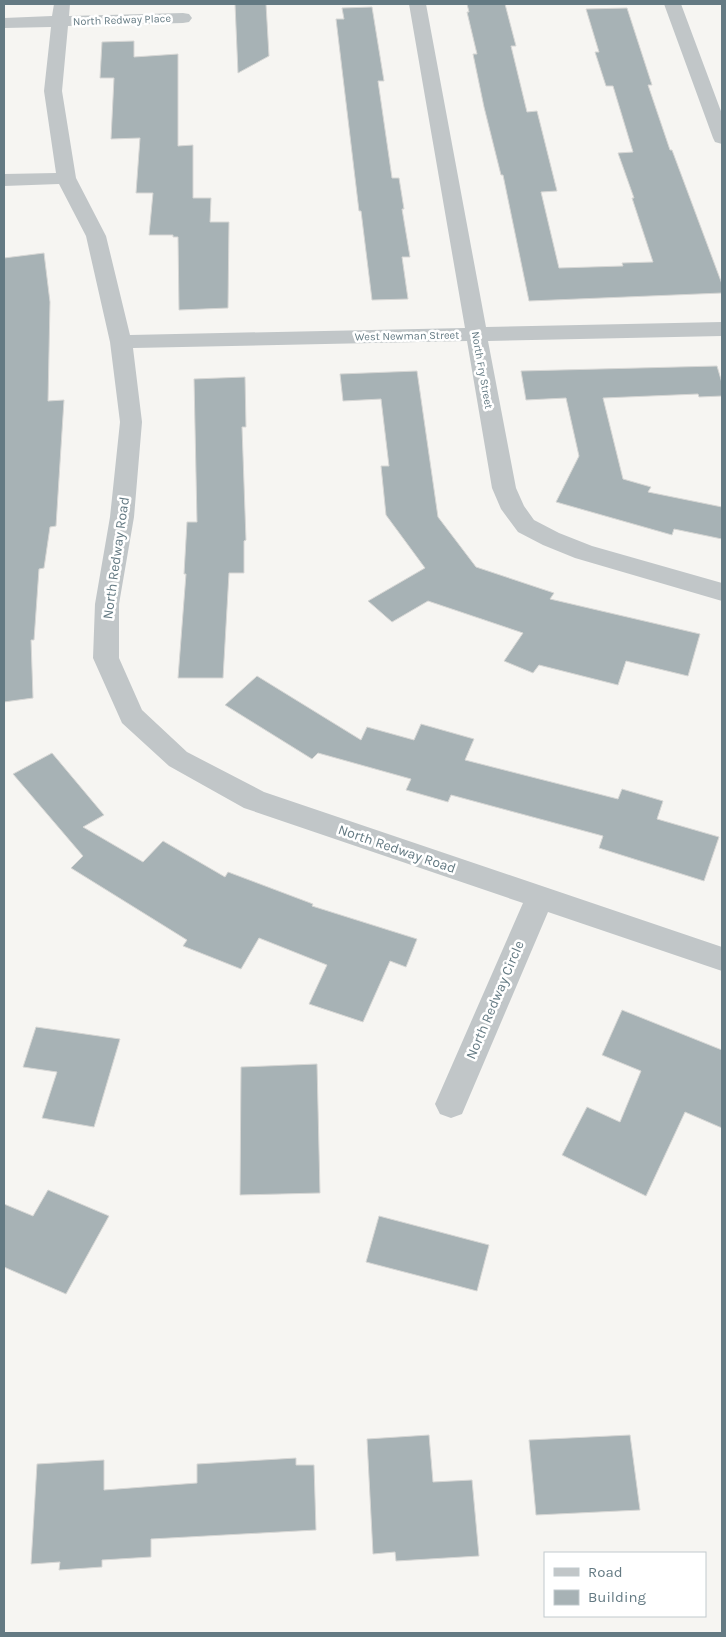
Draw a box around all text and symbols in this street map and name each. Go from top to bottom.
street label: North Redway Place [73,12,172,28]
street label: West Newman Street [355,329,459,343]
street label: North Fry Street [469,330,495,410]
street label: North Redway Road [99,496,133,620]
street label: North Redway Road [336,821,458,877]
street label: North Redway Circle [462,938,528,1062]
legend [544,1552,706,1617]
text: Road [588,1563,623,1581]
text: Building [588,1588,646,1606]

